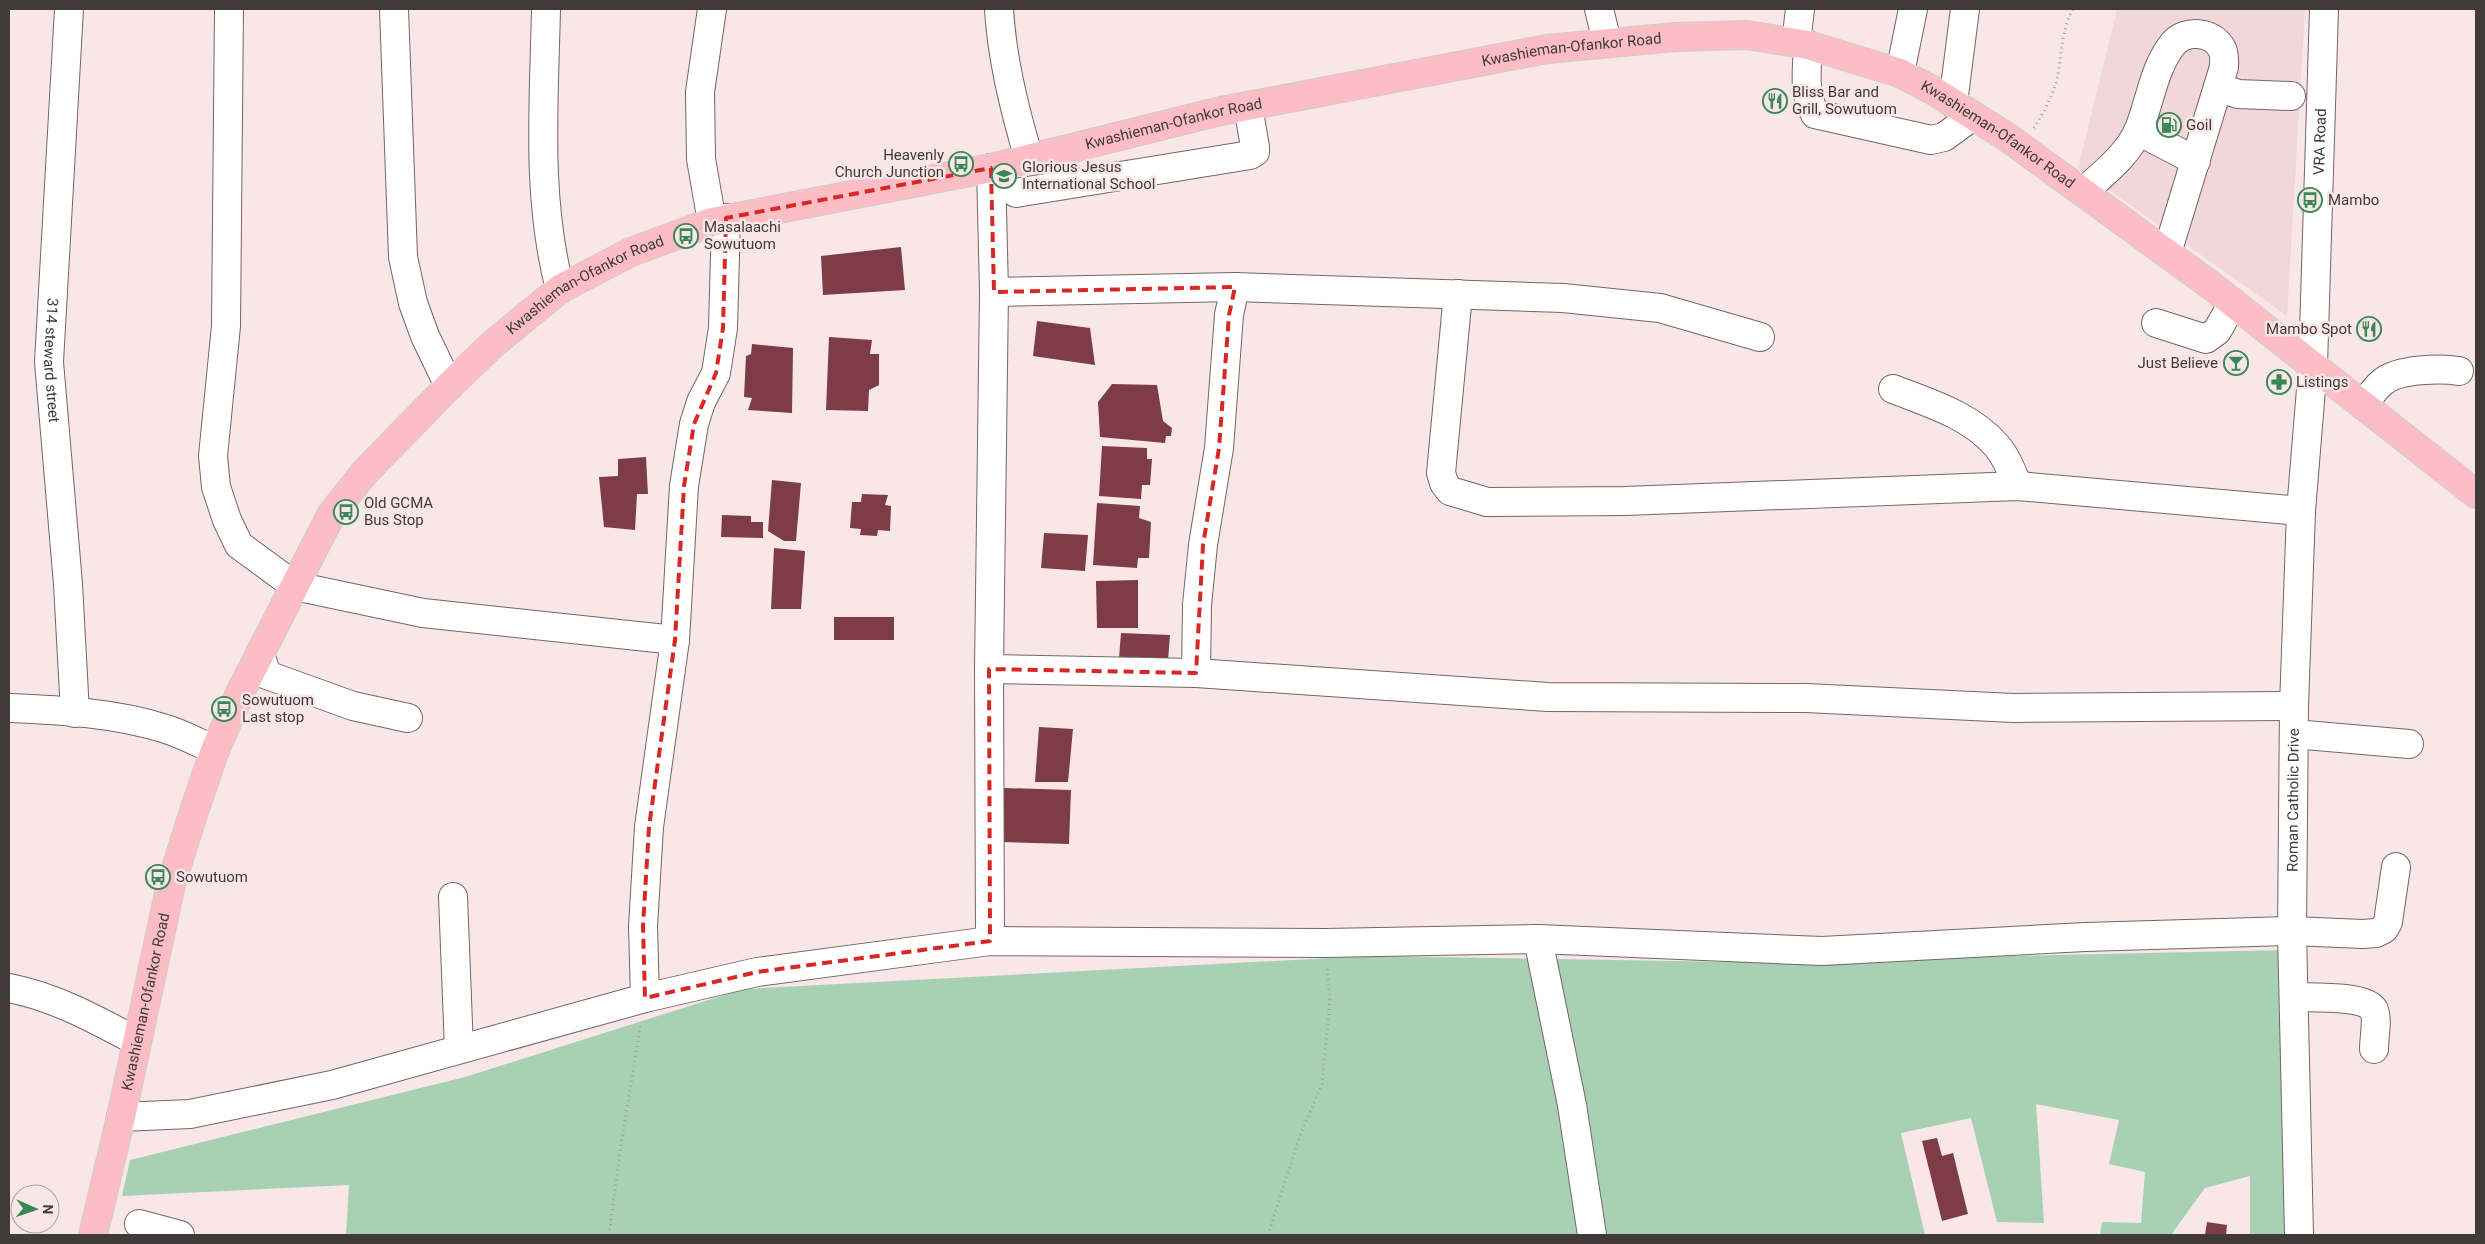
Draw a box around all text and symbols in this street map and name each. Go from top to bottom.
street label: Kwashieman-Ofankor Road [1480,29,1662,70]
street label: Kwashieman-Ofankor Road [1918,77,2078,192]
place label: Bliss Bar and Grill, Sowutuom [1792,83,1897,118]
restaurant icon: Bliss Bar and Grill, Sowutuom [1762,88,1788,114]
street label: Kwashieman-Ofankor Road [1083,94,1264,153]
street label: VRA Road [2310,108,2330,175]
fuel station icon: Goil [2156,112,2182,138]
place label: Goil [2186,116,2212,134]
place label: Heavenly Church Junction [835,146,944,181]
bus stop icon: Heavenly Church Junction [948,151,974,177]
place label: Glorious Jesus International School [1022,158,1155,193]
school or university icon: Glorious Jesus International School [991,163,1017,189]
bus stop icon: Mambo [2297,187,2323,213]
place label: Mambo [2328,191,2379,209]
place label: Masalaachi Sowutuom [704,218,781,253]
bus stop icon: Masalaachi Sowutuom [673,223,699,249]
street label: Kwashieman-Ofankor Road [503,232,666,338]
street label: 314 steward street [40,298,63,423]
restaurant icon: Mambo Spot [2356,316,2382,342]
place label: Mambo Spot [2266,320,2352,338]
bar icon: Just Believe [2223,350,2249,376]
place label: Just Believe [2138,354,2218,372]
pharmacy icon: Listings [2266,369,2292,395]
place label: Listings [2296,373,2348,391]
place label: Old GCMA Bus Stop [364,494,433,529]
bus stop icon: Old GCMA Bus Stop [333,499,359,525]
place label: Sowutuom Last stop [242,691,314,726]
bus stop icon: Sowutuom Last stop [211,696,237,722]
street label: Roman Catholic Drive [2284,728,2303,872]
bus stop icon: Sowutuom [145,864,171,890]
place label: Sowutuom [176,868,248,886]
street label: Kwashieman-Ofankor Road [118,911,174,1092]
north arrow [10,1184,60,1234]
text: N [40,1204,56,1215]

